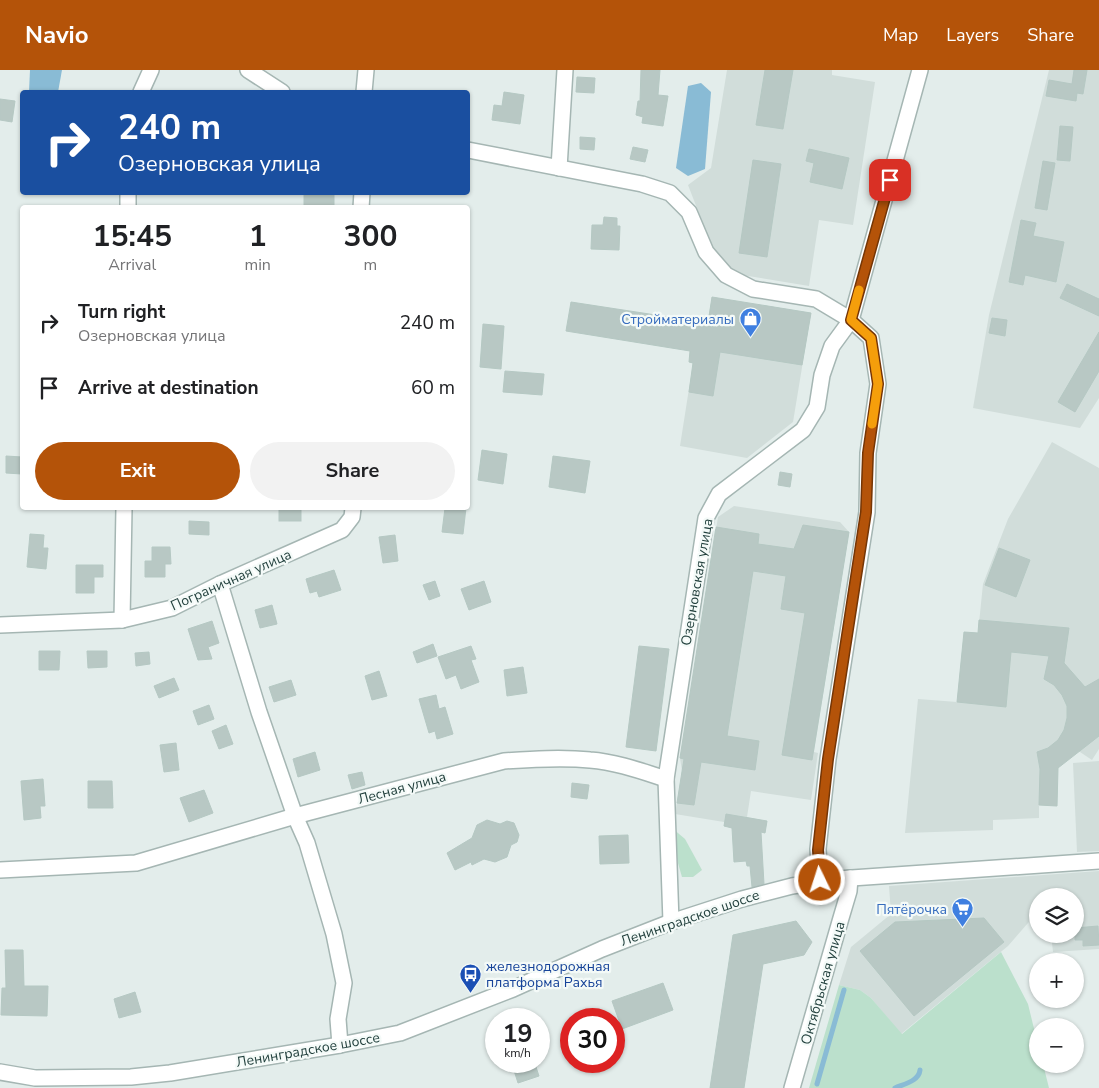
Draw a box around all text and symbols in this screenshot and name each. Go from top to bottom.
text: Navio [25,19,89,51]
text: Map [883,23,918,47]
text: Layers [946,23,999,47]
text: Share [1027,23,1074,47]
text: 240 m [118,104,221,151]
icon: right [35,110,100,175]
text: Озерновская улица [118,149,321,179]
pin [869,159,911,201]
icon: arrive [876,166,904,194]
text: 15:45 [93,216,172,257]
text: 1 [249,216,267,257]
text: 300 [343,216,397,257]
text: Arrival [108,254,156,276]
text: min [244,254,271,276]
text: m [364,254,377,276]
text: Turn right [78,299,165,325]
shop icon: Стройматериалы [738,307,762,338]
icon: right [35,309,63,337]
text: 240 m [400,310,455,336]
place label: Стройматериалы [621,310,734,329]
text: Озерновская улица [78,325,226,347]
icon: arrive [35,374,63,402]
text: Arrive at destination [78,375,259,401]
text: 60 m [411,375,455,401]
button: Exit [35,442,240,500]
button: Share [250,442,455,500]
street label: Озерновская улица [676,517,718,647]
street label: Пограничная улица [168,545,294,615]
street label: Лесная улица [356,767,448,809]
position arrow [793,853,845,905]
street label: Ленинградское шоссе [618,885,762,951]
map controls [1029,888,1084,1073]
button: layers [1029,888,1084,943]
supermarket icon: Пятёрочка [951,897,975,928]
place label: Пятёрочка [876,900,947,919]
street label: Октябрьская улица [796,919,850,1047]
button: + [1029,953,1084,1008]
place label: железнодорожная платформа Рахья [486,957,610,992]
bus stop icon: железнодорожная платформа Рахья [458,962,482,993]
speed limit sign: 30 [560,1008,625,1073]
text: 19 [502,1017,533,1051]
button: − [1029,1018,1084,1073]
street label: Ленинградское шоссе [235,1028,381,1072]
text: km/h [504,1045,531,1061]

